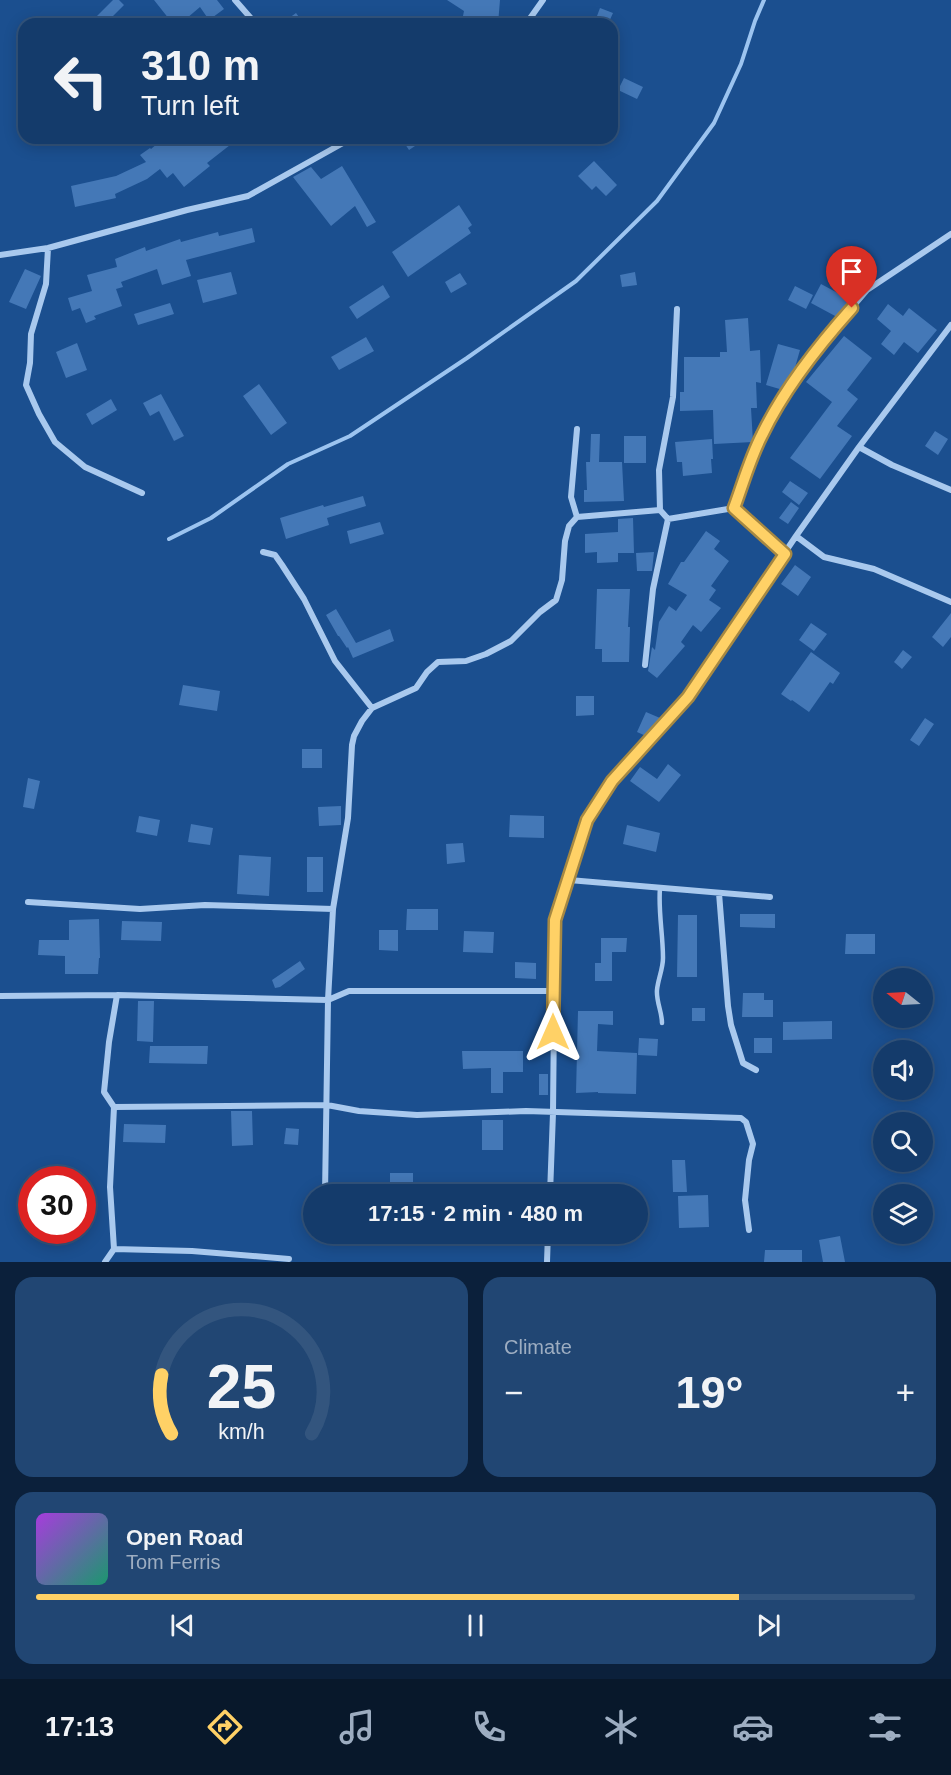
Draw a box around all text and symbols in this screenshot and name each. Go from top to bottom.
icon: left [42,42,120,120]
text: 310 m [141,42,260,89]
text: Turn left [141,91,239,121]
pin [826,246,877,308]
icon: arrive [835,255,868,288]
north arrow [873,968,933,1028]
map controls [873,968,933,1244]
position arrow [521,1000,585,1064]
button: sound [873,1040,933,1100]
button: search [873,1112,933,1172]
speed limit sign: 30 [18,1166,96,1244]
button: layers [873,1184,933,1244]
text: 17:15 · 2 min · 480 m [368,1201,583,1226]
text: Climate [504,1336,572,1358]
text: 25 [207,1352,276,1421]
text: 19° [675,1367,744,1418]
text: − [504,1374,523,1411]
text: + [896,1374,915,1411]
text: km/h [218,1420,265,1444]
text: Open Road [126,1525,243,1550]
text: Tom Ferris [126,1551,220,1573]
icon: previous [166,1609,199,1642]
icon: pause [459,1609,492,1642]
icon: next [752,1609,785,1642]
icon: directions [204,1706,246,1748]
icon: music [336,1706,378,1748]
icon: phone [468,1706,510,1748]
icon: climate [600,1706,642,1748]
icon: car [732,1706,774,1748]
icon: filters [864,1706,906,1748]
text: 17:13 [45,1712,114,1742]

